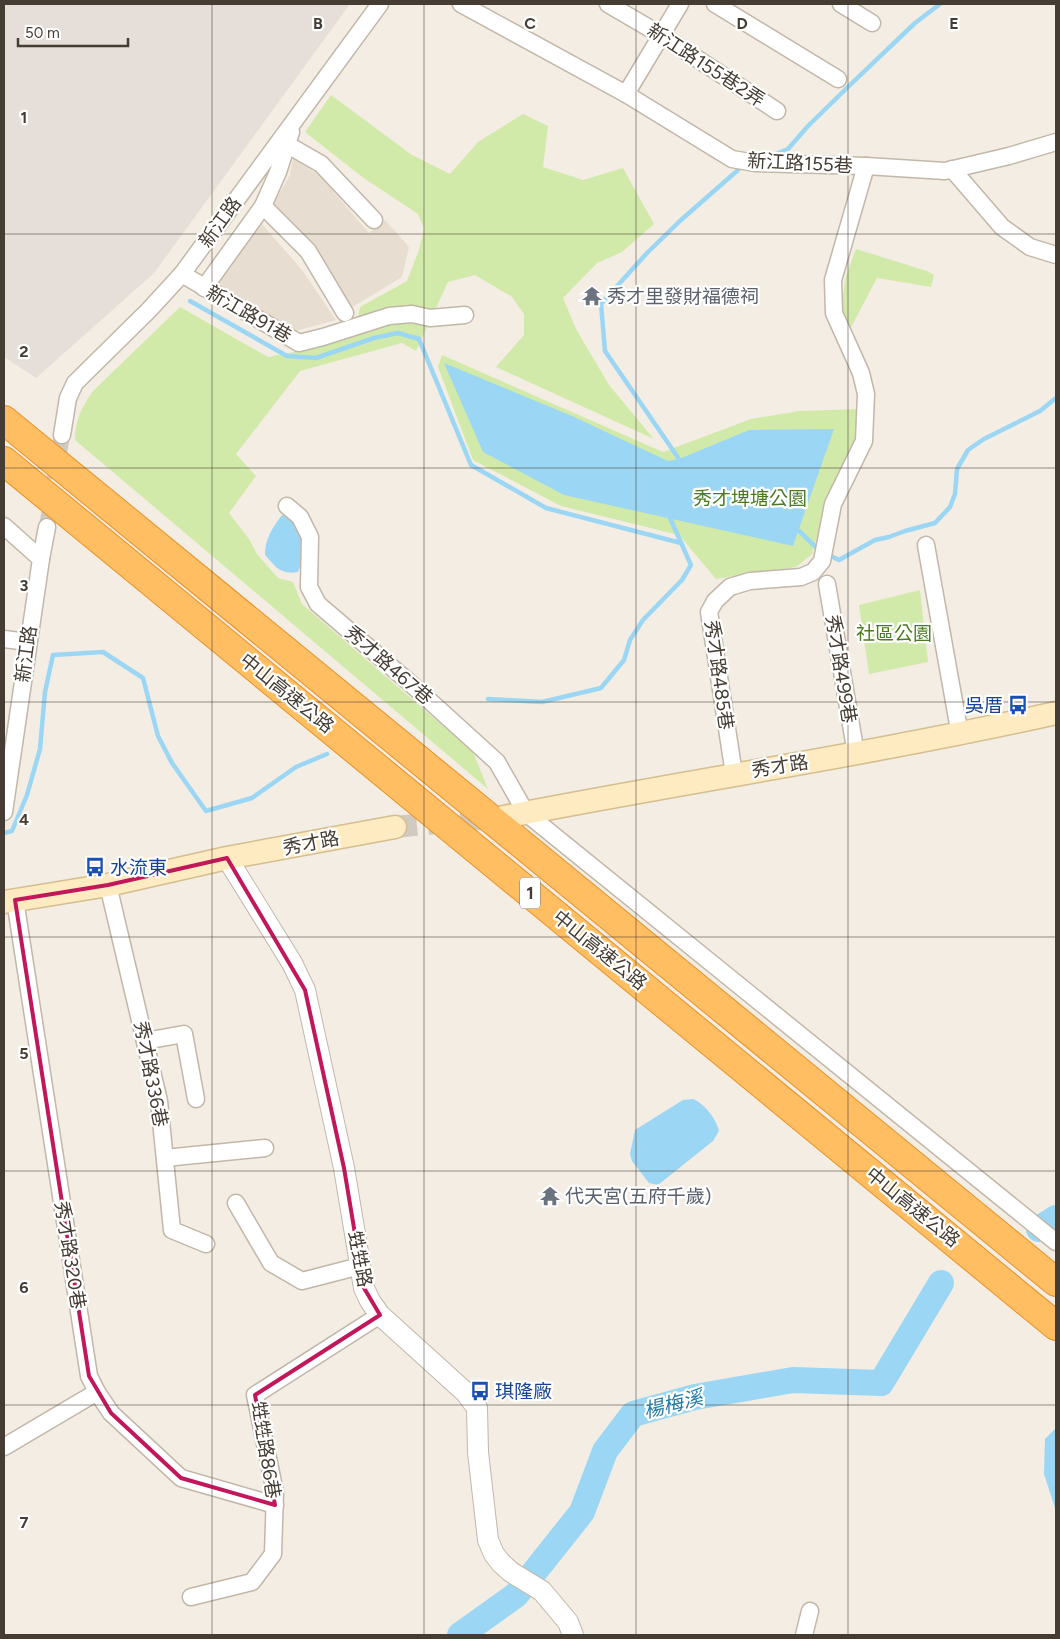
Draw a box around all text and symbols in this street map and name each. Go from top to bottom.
text: B [313,14,323,33]
text: C [524,14,536,33]
text: D [736,14,748,33]
text: E [949,14,959,33]
scale bar [18,15,128,47]
street label: 新江路155巷2弄 [643,19,769,111]
text: 50 m [25,24,60,42]
text: 1 [21,108,27,127]
street label: 新江路155巷 [747,149,853,177]
street label: 新江路 [194,192,246,252]
street label: 新江路91巷 [202,280,296,348]
temple icon: 秀才里發財福德祠 [581,285,603,307]
place label: 秀才里發財福德祠 [607,285,759,308]
text: 2 [19,342,29,361]
park label: 秀才埤塘公園 [693,487,807,510]
text: 3 [20,576,29,595]
street label: 秀才路499巷 [821,613,861,725]
street label: 秀才路485巷 [700,619,738,731]
street label: 秀才路467巷 [340,621,438,709]
park label: 社區公園 [856,622,932,645]
street label: 新江路 [11,624,41,684]
street label: 中山高速公路 [235,648,339,738]
place label: 吳厝 [965,694,1003,717]
bus stop icon: 吳厝 [1007,694,1029,716]
street label: 秀才路 [750,750,810,782]
text: 4 [19,810,29,829]
street label: 秀才路 [281,826,341,860]
bus stop icon: 水流東 [84,856,106,878]
place label: 水流東 [110,856,167,879]
road number: 1 [520,878,540,908]
street label: 中山高速公路 [548,905,652,995]
street label: 秀才路336巷 [129,1019,173,1129]
text: 5 [19,1044,29,1063]
street label: 中山高速公路 [861,1162,965,1252]
temple icon: 代天宮(五府千歲) [539,1185,561,1207]
place label: 代天宮(五府千歲) [565,1185,711,1208]
street label: 秀才路320巷 [50,1199,90,1311]
street label: 甡甡路 [343,1229,377,1289]
text: 6 [19,1278,29,1297]
bus stop icon: 琪隆廠 [469,1380,491,1402]
place label: 琪隆廠 [495,1380,552,1403]
water label: 楊梅溪 [641,1384,708,1423]
street label: 甡甡路86巷 [247,1400,285,1500]
text: 7 [20,1513,29,1532]

